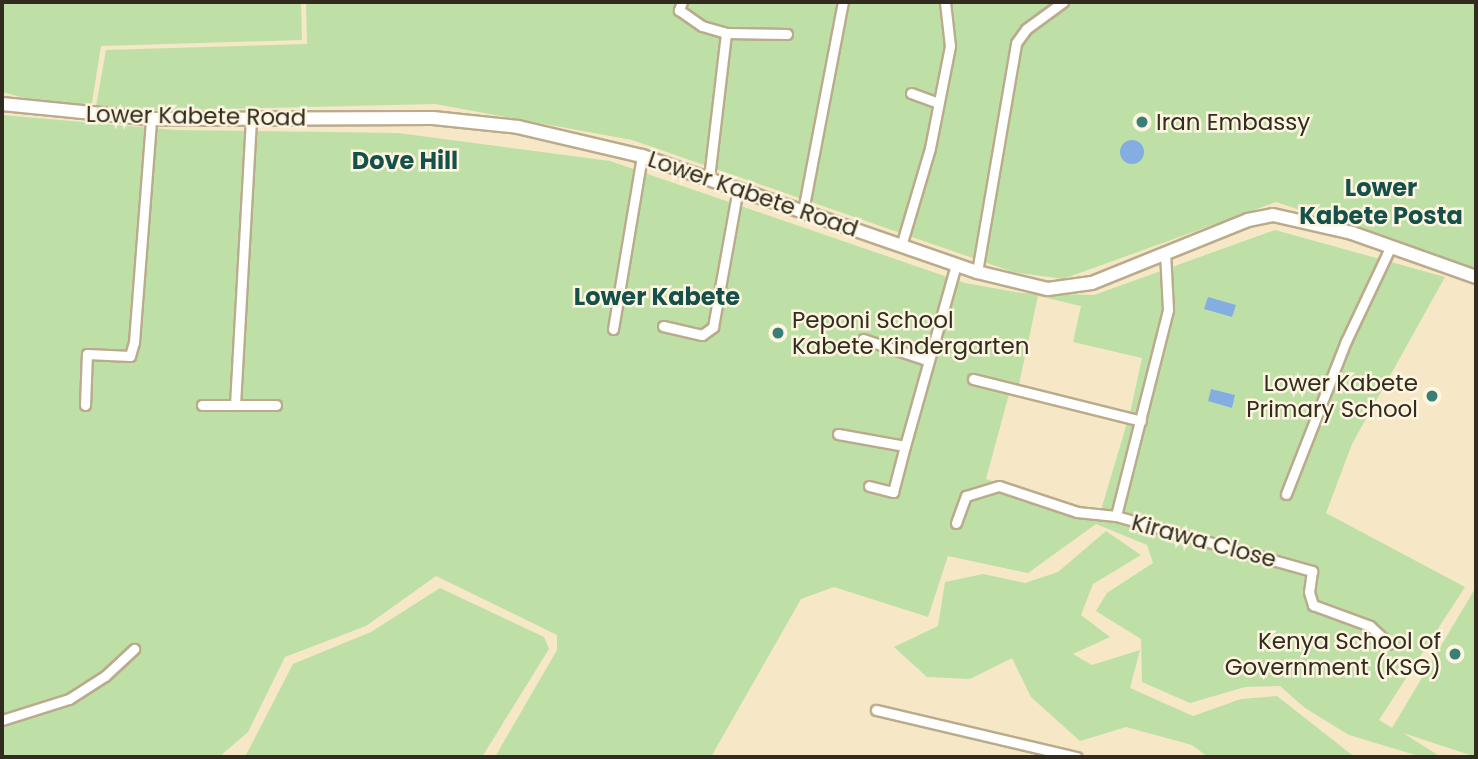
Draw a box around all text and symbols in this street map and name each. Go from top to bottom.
street label: Lower Kabete Road [86,100,306,132]
place label: Iran Embassy [1156,108,1310,136]
marker: Iran Embassy [1134,114,1150,130]
street label: Lower Kabete Road [644,145,862,243]
district label: Dove Hill [352,147,458,175]
district label: Lower Kabete Posta [1299,174,1463,230]
district label: Lower Kabete [574,283,740,311]
place label: Peponi School Kabete Kindergarten [792,306,1029,360]
marker: Peponi School Kabete Kindergarten [770,325,786,341]
place label: Lower Kabete Primary School [1246,369,1418,423]
marker: Lower Kabete Primary School [1424,388,1440,404]
street label: Kirawa Close [1129,508,1279,574]
place label: Kenya School of Government (KSG) [1225,627,1441,681]
marker: Kenya School of Government (KSG) [1447,646,1463,662]

